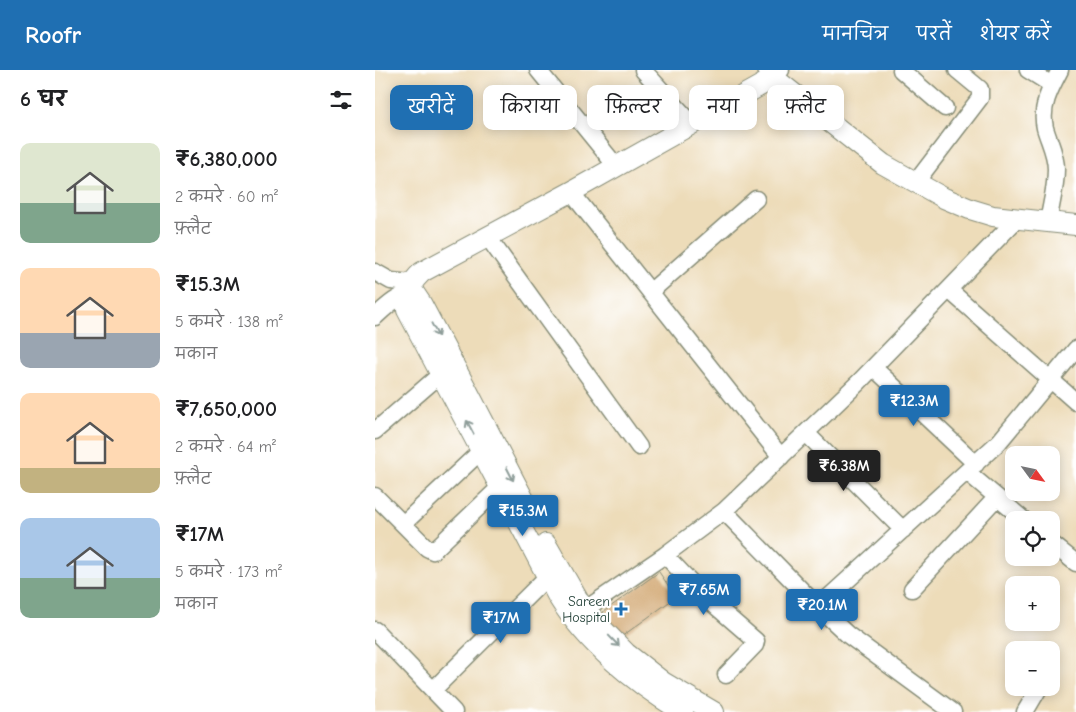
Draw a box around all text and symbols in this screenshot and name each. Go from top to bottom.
text: Roofr [25,21,81,49]
text: मानचित्र [822,24,888,45]
text: परतें [916,24,952,45]
text: शेयर करें [980,24,1051,45]
chip: खरीदें [390,85,473,130]
chip: किराया [483,85,577,130]
chip: फ़िल्टर [587,85,679,130]
chip: नया [689,85,757,130]
chip: फ़्लैट [767,85,844,130]
icon: filters [327,86,355,114]
text: 6 घर [20,87,66,111]
text: ₹6,380,000 [175,147,278,171]
icon: home [60,163,120,223]
text: 2 कमरे · 60 m² [175,188,278,206]
text: फ़्लैट [175,220,211,238]
text: ₹15.3M [175,272,240,296]
icon: home [60,288,120,348]
text: 5 कमरे · 138 m² [175,313,283,331]
one-way arrow [430,322,440,337]
text: मकान [175,345,217,363]
pin: ₹12.3M [873,384,955,427]
text: ₹12.3M [890,392,938,410]
text: ₹7,650,000 [175,397,277,421]
icon: home [60,413,120,473]
one-way arrow [465,419,475,434]
text: 2 कमरे · 64 m² [175,438,276,456]
north arrow [1005,446,1060,501]
map controls [1005,446,1060,696]
pin: ₹6.38M [803,450,885,492]
text: ₹6.38M [818,457,870,475]
one-way arrow [506,466,515,481]
text: फ़्लैट [175,470,211,488]
pin: ₹15.3M [482,494,564,537]
text: ₹15.3M [498,502,548,520]
button: locate [1005,511,1060,566]
text: ₹17M [175,522,224,546]
icon: home [60,538,120,598]
text: 5 कमरे · 173 m² [175,563,282,581]
pin: ₹7.65M [663,574,745,616]
button: + [1005,576,1060,631]
text: ₹7.65M [679,581,729,599]
pin: ₹20.1M [781,588,863,631]
place label: Sareen Hospital [562,593,610,626]
text: मकान [175,595,217,613]
text: ₹20.1M [797,596,847,614]
pin: ₹17M [471,602,531,644]
marker: Sareen Hospital [614,602,628,616]
text: ₹17M [482,609,520,627]
one-way arrow [608,634,620,647]
button: − [1005,641,1060,696]

